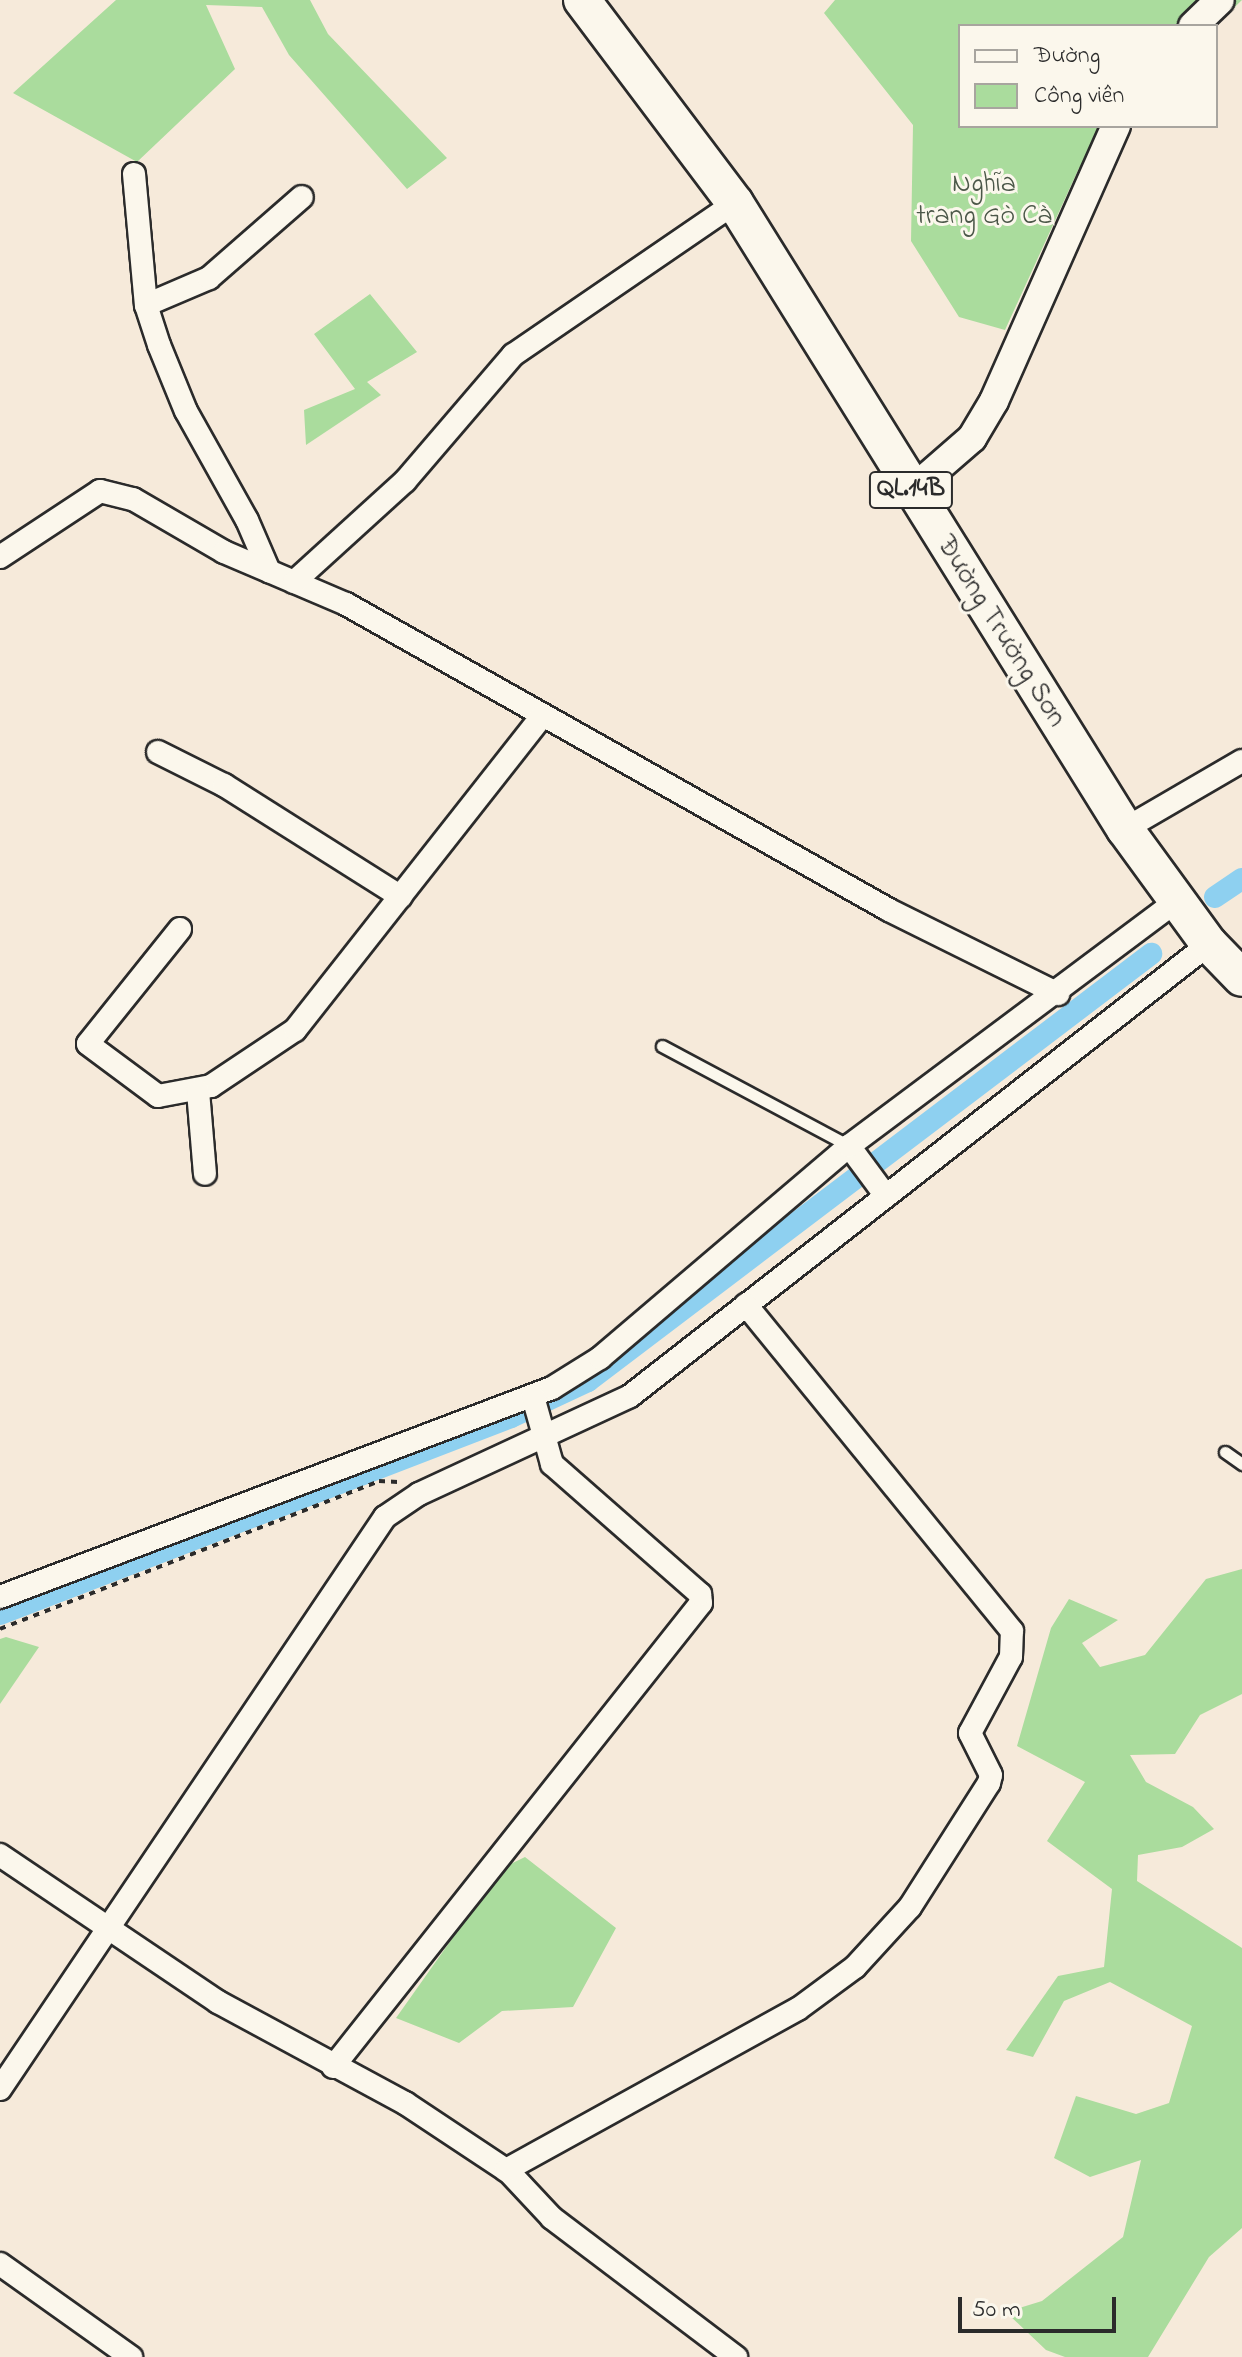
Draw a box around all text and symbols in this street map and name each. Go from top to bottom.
legend [958,24,1218,128]
text: Đường [1034,39,1100,74]
text: Công viên [1034,79,1124,114]
park label: Nghĩa trang Gò Cà [916,168,1052,234]
road number: QL.14B [867,468,955,512]
street label: Đường Trường Sơn [928,530,1072,734]
scale bar [962,2281,1120,2331]
text: 50 m [972,2293,1021,2328]

